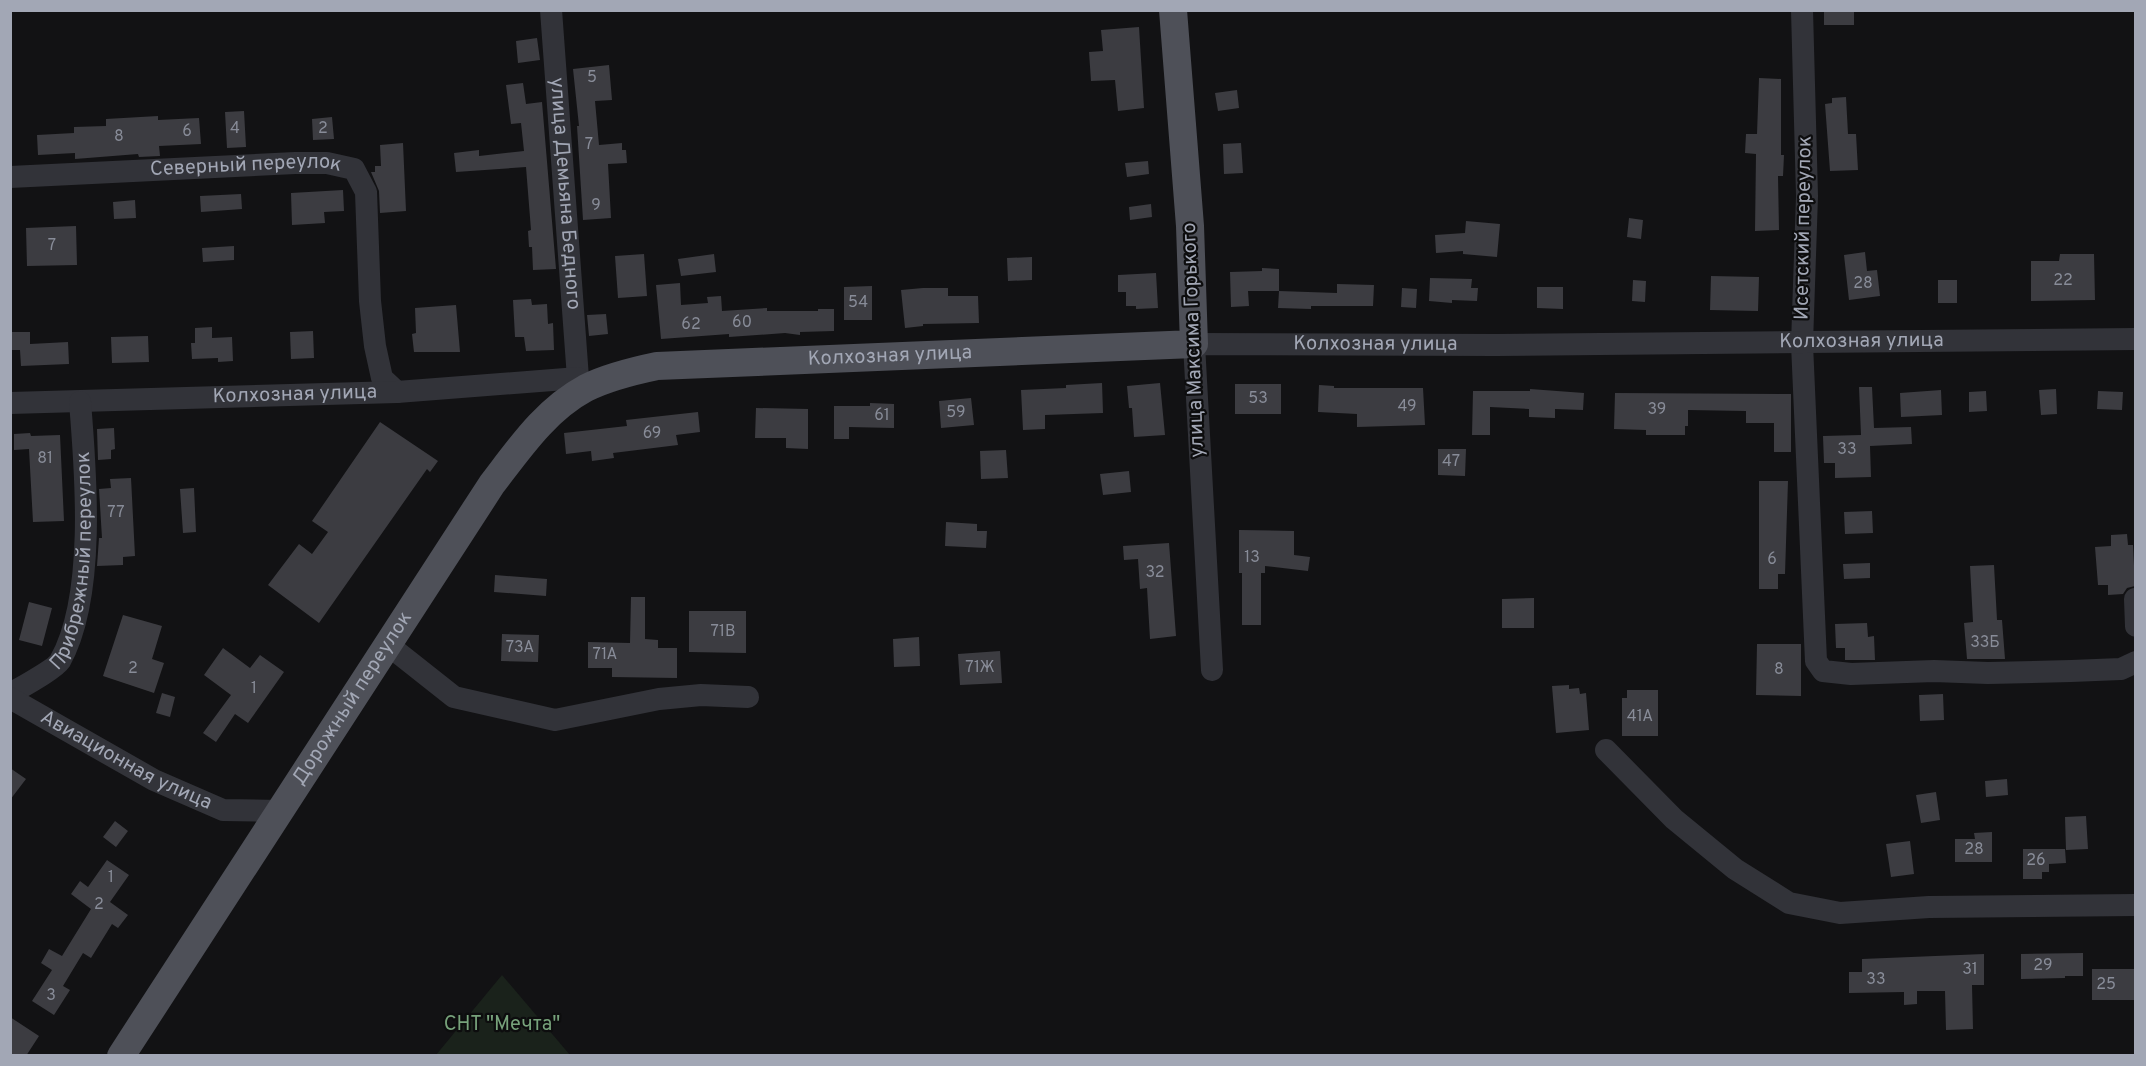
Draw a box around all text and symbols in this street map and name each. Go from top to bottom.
house number: 5 [587,68,597,88]
street label: улица Демьяна Бедного [543,76,586,311]
house number: 4 [230,119,240,139]
house number: 2 [318,119,328,139]
house number: 6 [182,122,192,142]
house number: 8 [114,127,124,147]
house number: 7 [585,135,593,155]
street label: Исетский переулок [1789,136,1819,320]
street label: Северный переулок [149,150,344,183]
house number: 9 [591,196,601,216]
street label: улица Максима Горького [1177,222,1211,458]
house number: 7 [48,236,56,256]
house number: 22 [2053,271,2073,291]
house number: 28 [1853,274,1873,294]
house number: 54 [848,293,868,313]
house number: 60 [732,313,752,333]
house number: 62 [681,315,701,335]
street label: Колхозная улица [1779,328,1944,355]
street label: Колхозная улица [1293,331,1458,358]
street label: Колхозная улица [807,340,973,373]
street label: Колхозная улица [212,380,377,410]
house number: 53 [1248,389,1268,409]
house number: 49 [1397,397,1417,417]
house number: 39 [1648,400,1666,420]
house number: 59 [946,403,966,423]
house number: 61 [874,406,890,426]
house number: 69 [643,424,661,444]
house number: 33 [1837,440,1857,460]
house number: 81 [37,449,53,469]
street label: Прибрежный переулок [45,451,99,676]
house number: 47 [1442,452,1460,472]
house number: 77 [107,503,125,523]
house number: 13 [1244,548,1260,568]
house number: 6 [1767,550,1777,570]
house number: 32 [1145,563,1165,583]
street label: Дорожный переулок [287,607,419,791]
house number: 71В [710,622,736,642]
house number: 33Б [1970,633,2000,653]
house number: 73А [506,638,534,658]
house number: 71А [593,645,618,665]
house number: 71Ж [965,658,995,678]
house number: 2 [128,659,138,679]
house number: 8 [1774,660,1784,680]
house number: 1 [251,679,257,699]
street label: Авиационная улица [35,705,216,817]
house number: 41А [1627,707,1653,727]
house number: 28 [1964,840,1984,860]
house number: 26 [2026,851,2046,871]
house number: 1 [108,868,114,888]
house number: 2 [94,895,104,915]
house number: 29 [2033,956,2053,976]
house number: 31 [1962,960,1978,980]
house number: 33 [1866,970,1886,990]
house number: 25 [2096,975,2116,995]
house number: 3 [46,986,56,1006]
park label: СНТ "Мечта" [444,1012,560,1038]

